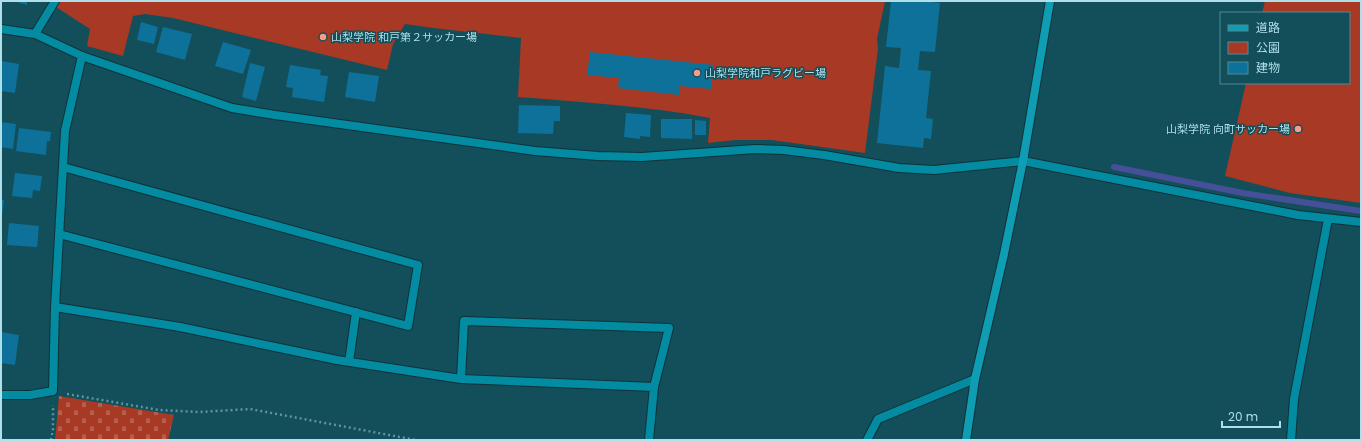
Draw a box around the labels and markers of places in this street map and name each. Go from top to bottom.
place label: 山梨学院 和戸第２サッカー場 [331,29,477,45]
marker: 山梨学院 和戸第２サッカー場 [318,32,328,42]
place label: 山梨学院和戸ラグビー場 [705,65,826,81]
marker: 山梨学院和戸ラグビー場 [692,68,702,78]
place label: 山梨学院 向町サッカー場 [1166,121,1290,137]
marker: 山梨学院 向町サッカー場 [1293,124,1303,134]

